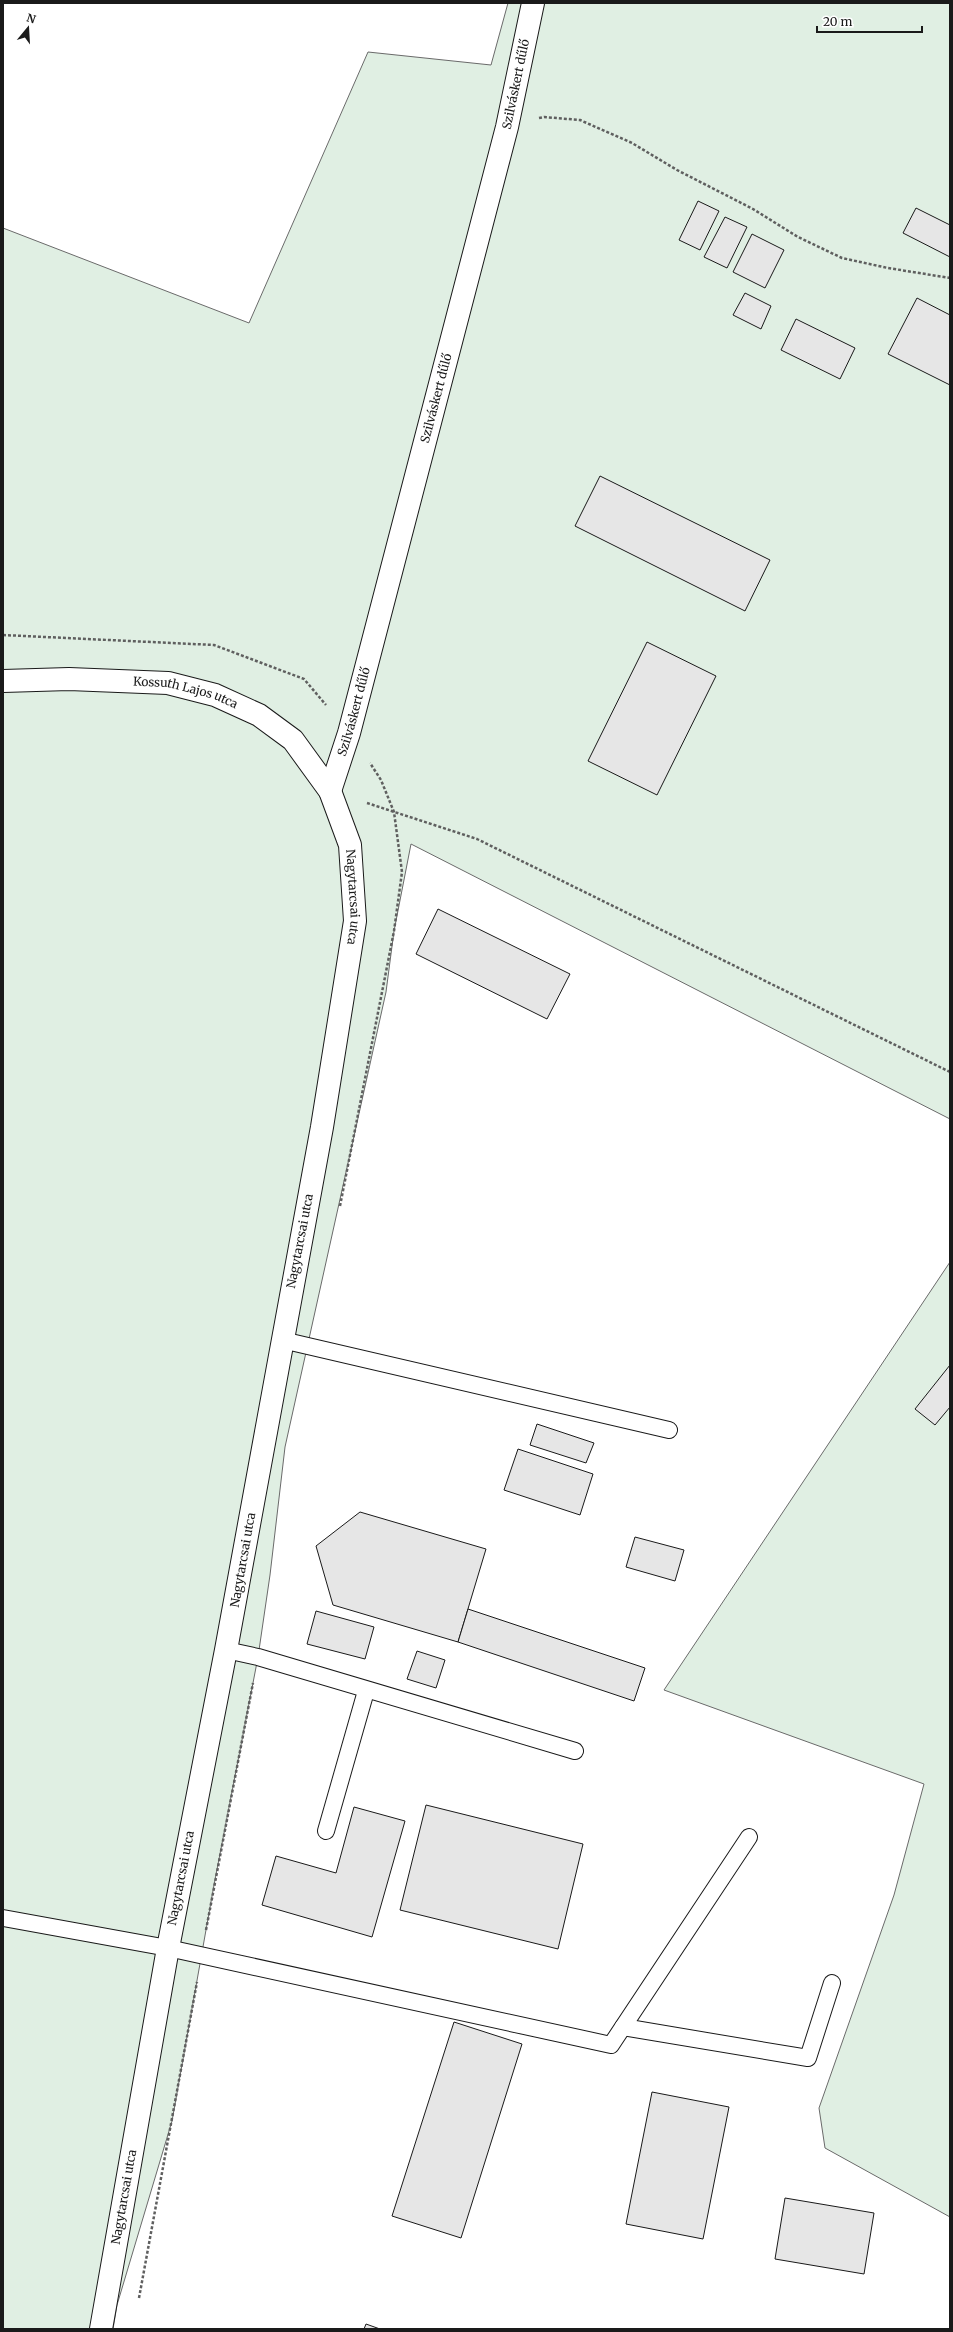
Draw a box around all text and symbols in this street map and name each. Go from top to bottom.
north arrow [8,8,48,48]
scale bar [817,8,922,34]
text: N [25,10,38,27]
text: 20 m [823,14,852,29]
street label: Szilváskert dűlő [499,38,532,131]
street label: Szilváskert dűlő [417,352,455,444]
street label: Szilváskert dűlő [334,665,373,758]
street label: Kossuth Lajos utca [133,674,241,712]
street label: Nagytarcsai utca [343,849,363,947]
street label: Nagytarcsai utca [283,1192,316,1289]
street label: Nagytarcsai utca [227,1511,258,1609]
street label: Nagytarcsai utca [164,1829,197,1926]
street label: Nagytarcsai utca [108,2148,139,2246]

